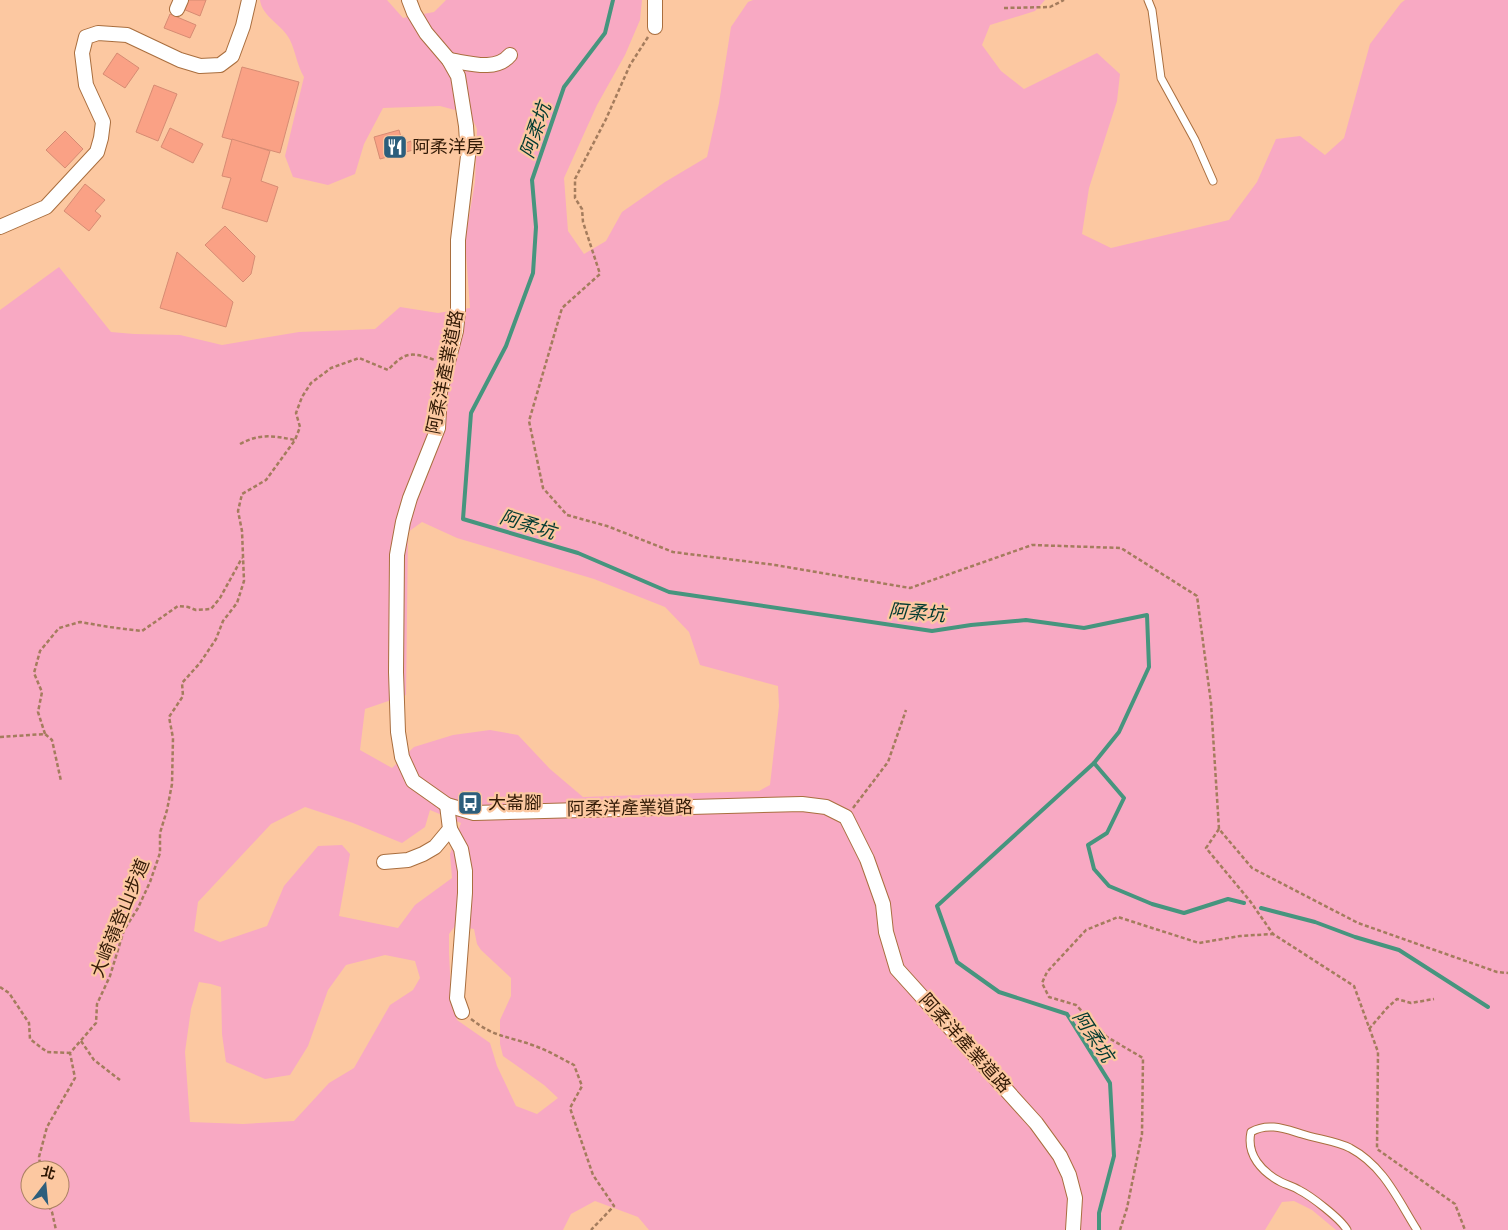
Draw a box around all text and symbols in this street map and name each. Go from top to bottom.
water label: 阿柔坑 [516,97,558,161]
restaurant icon: 阿柔洋房 [382,134,408,160]
place label: 阿柔洋房 [412,137,484,158]
street label: 阿柔洋產業道路 [423,308,468,436]
water label: 阿柔坑 [497,506,561,546]
water label: 阿柔坑 [888,600,949,627]
bus stop icon: 大崙腳 [457,790,483,816]
place label: 大崙腳 [488,793,542,814]
street label: 阿柔洋產業道路 [567,797,693,820]
street label: 大崎嶺登山步道 [87,856,154,981]
street label: 阿柔洋產業道路 [915,989,1015,1097]
water label: 阿柔坑 [1067,1007,1120,1069]
north arrow [20,1160,70,1210]
text: 北 [39,1163,58,1183]

